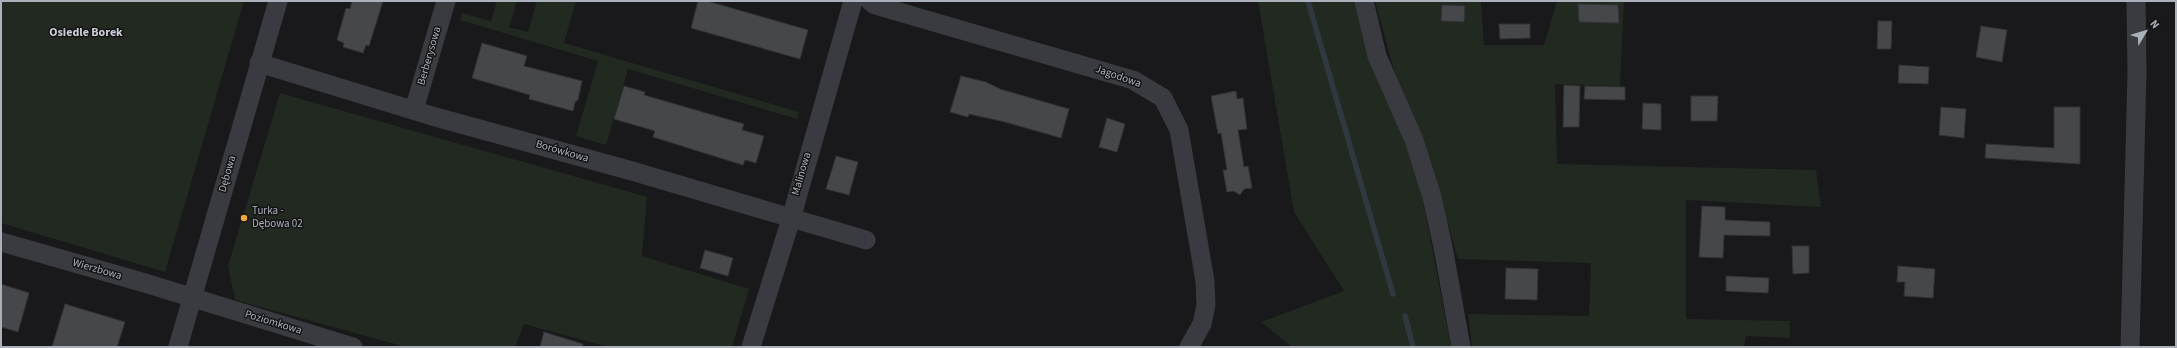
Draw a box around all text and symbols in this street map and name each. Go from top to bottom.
north arrow [2125,12,2165,52]
text: N [2147,17,2163,32]
street label: Berberysowa [415,25,445,87]
district label: Osiedle Borek [49,26,123,40]
street label: Jagodowa [1093,63,1143,91]
street label: Borówkowa [534,138,590,166]
street label: Malinowa [790,151,814,197]
street label: Dębowa [216,154,240,194]
place label: Turka - Dębowa 02 [252,205,303,231]
marker: Turka - Dębowa 02 [239,213,249,223]
street label: Wierzbowa [71,257,123,283]
street label: Poziomkowa [243,308,303,338]

